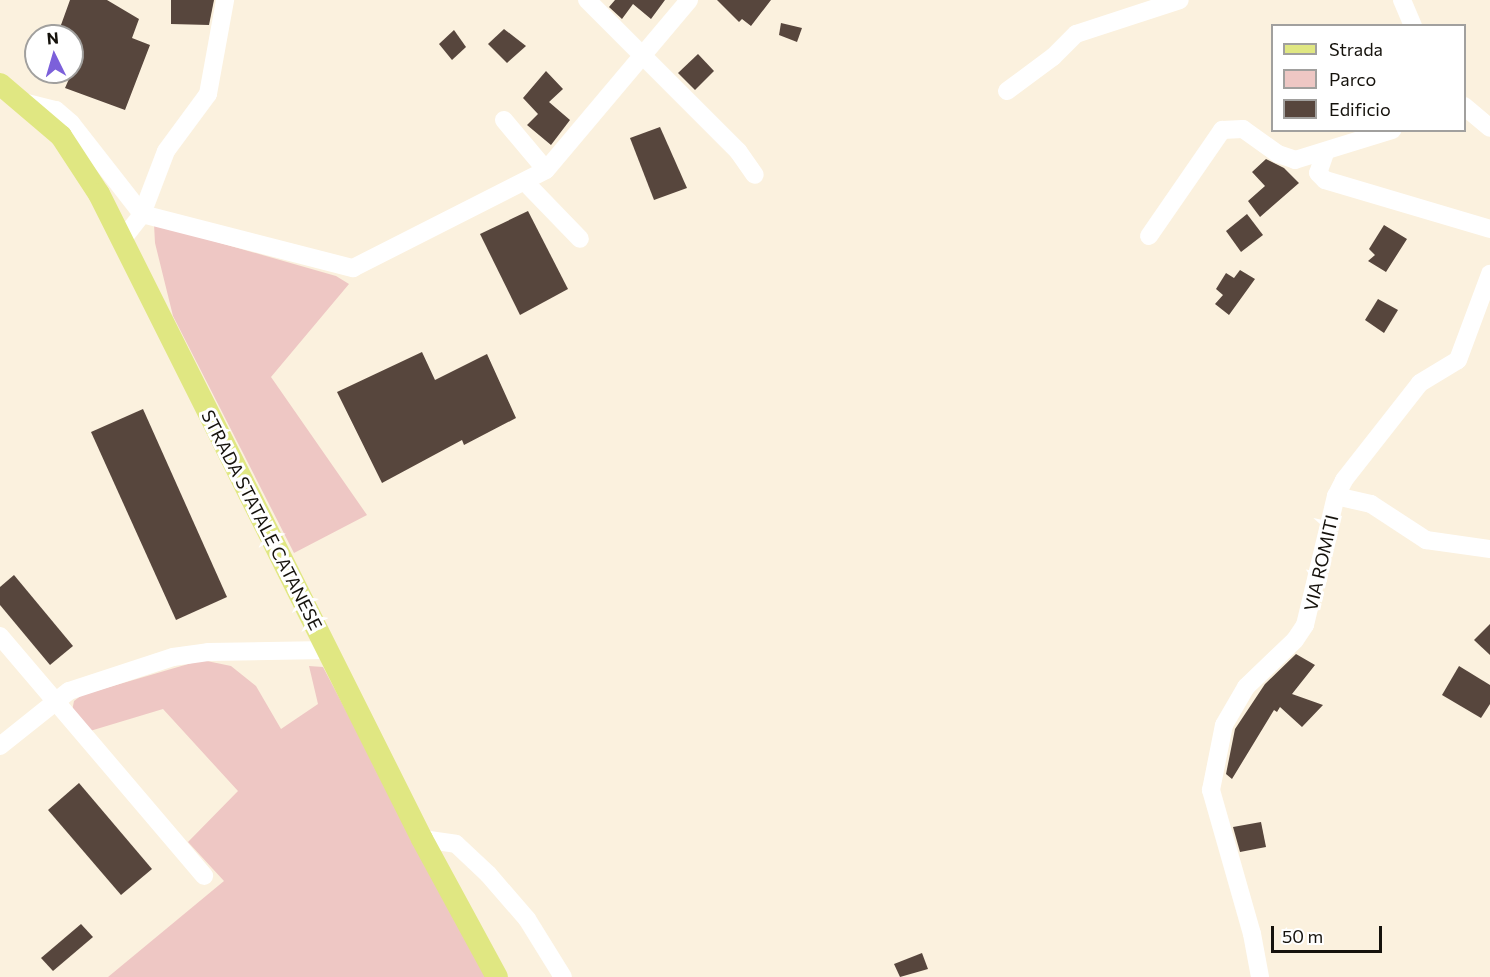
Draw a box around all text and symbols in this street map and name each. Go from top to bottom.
north arrow [24,24,84,84]
legend [1271,24,1466,132]
text: N [46,28,59,48]
text: Strada [1329,38,1383,60]
text: Parco [1329,68,1376,90]
text: Edificio [1329,98,1391,120]
street label: STRADA STATALE CATANESE [197,406,327,634]
street label: VIA ROMITI [1299,513,1343,613]
scale bar [1274,914,1385,952]
text: 50 m [1282,925,1323,947]

